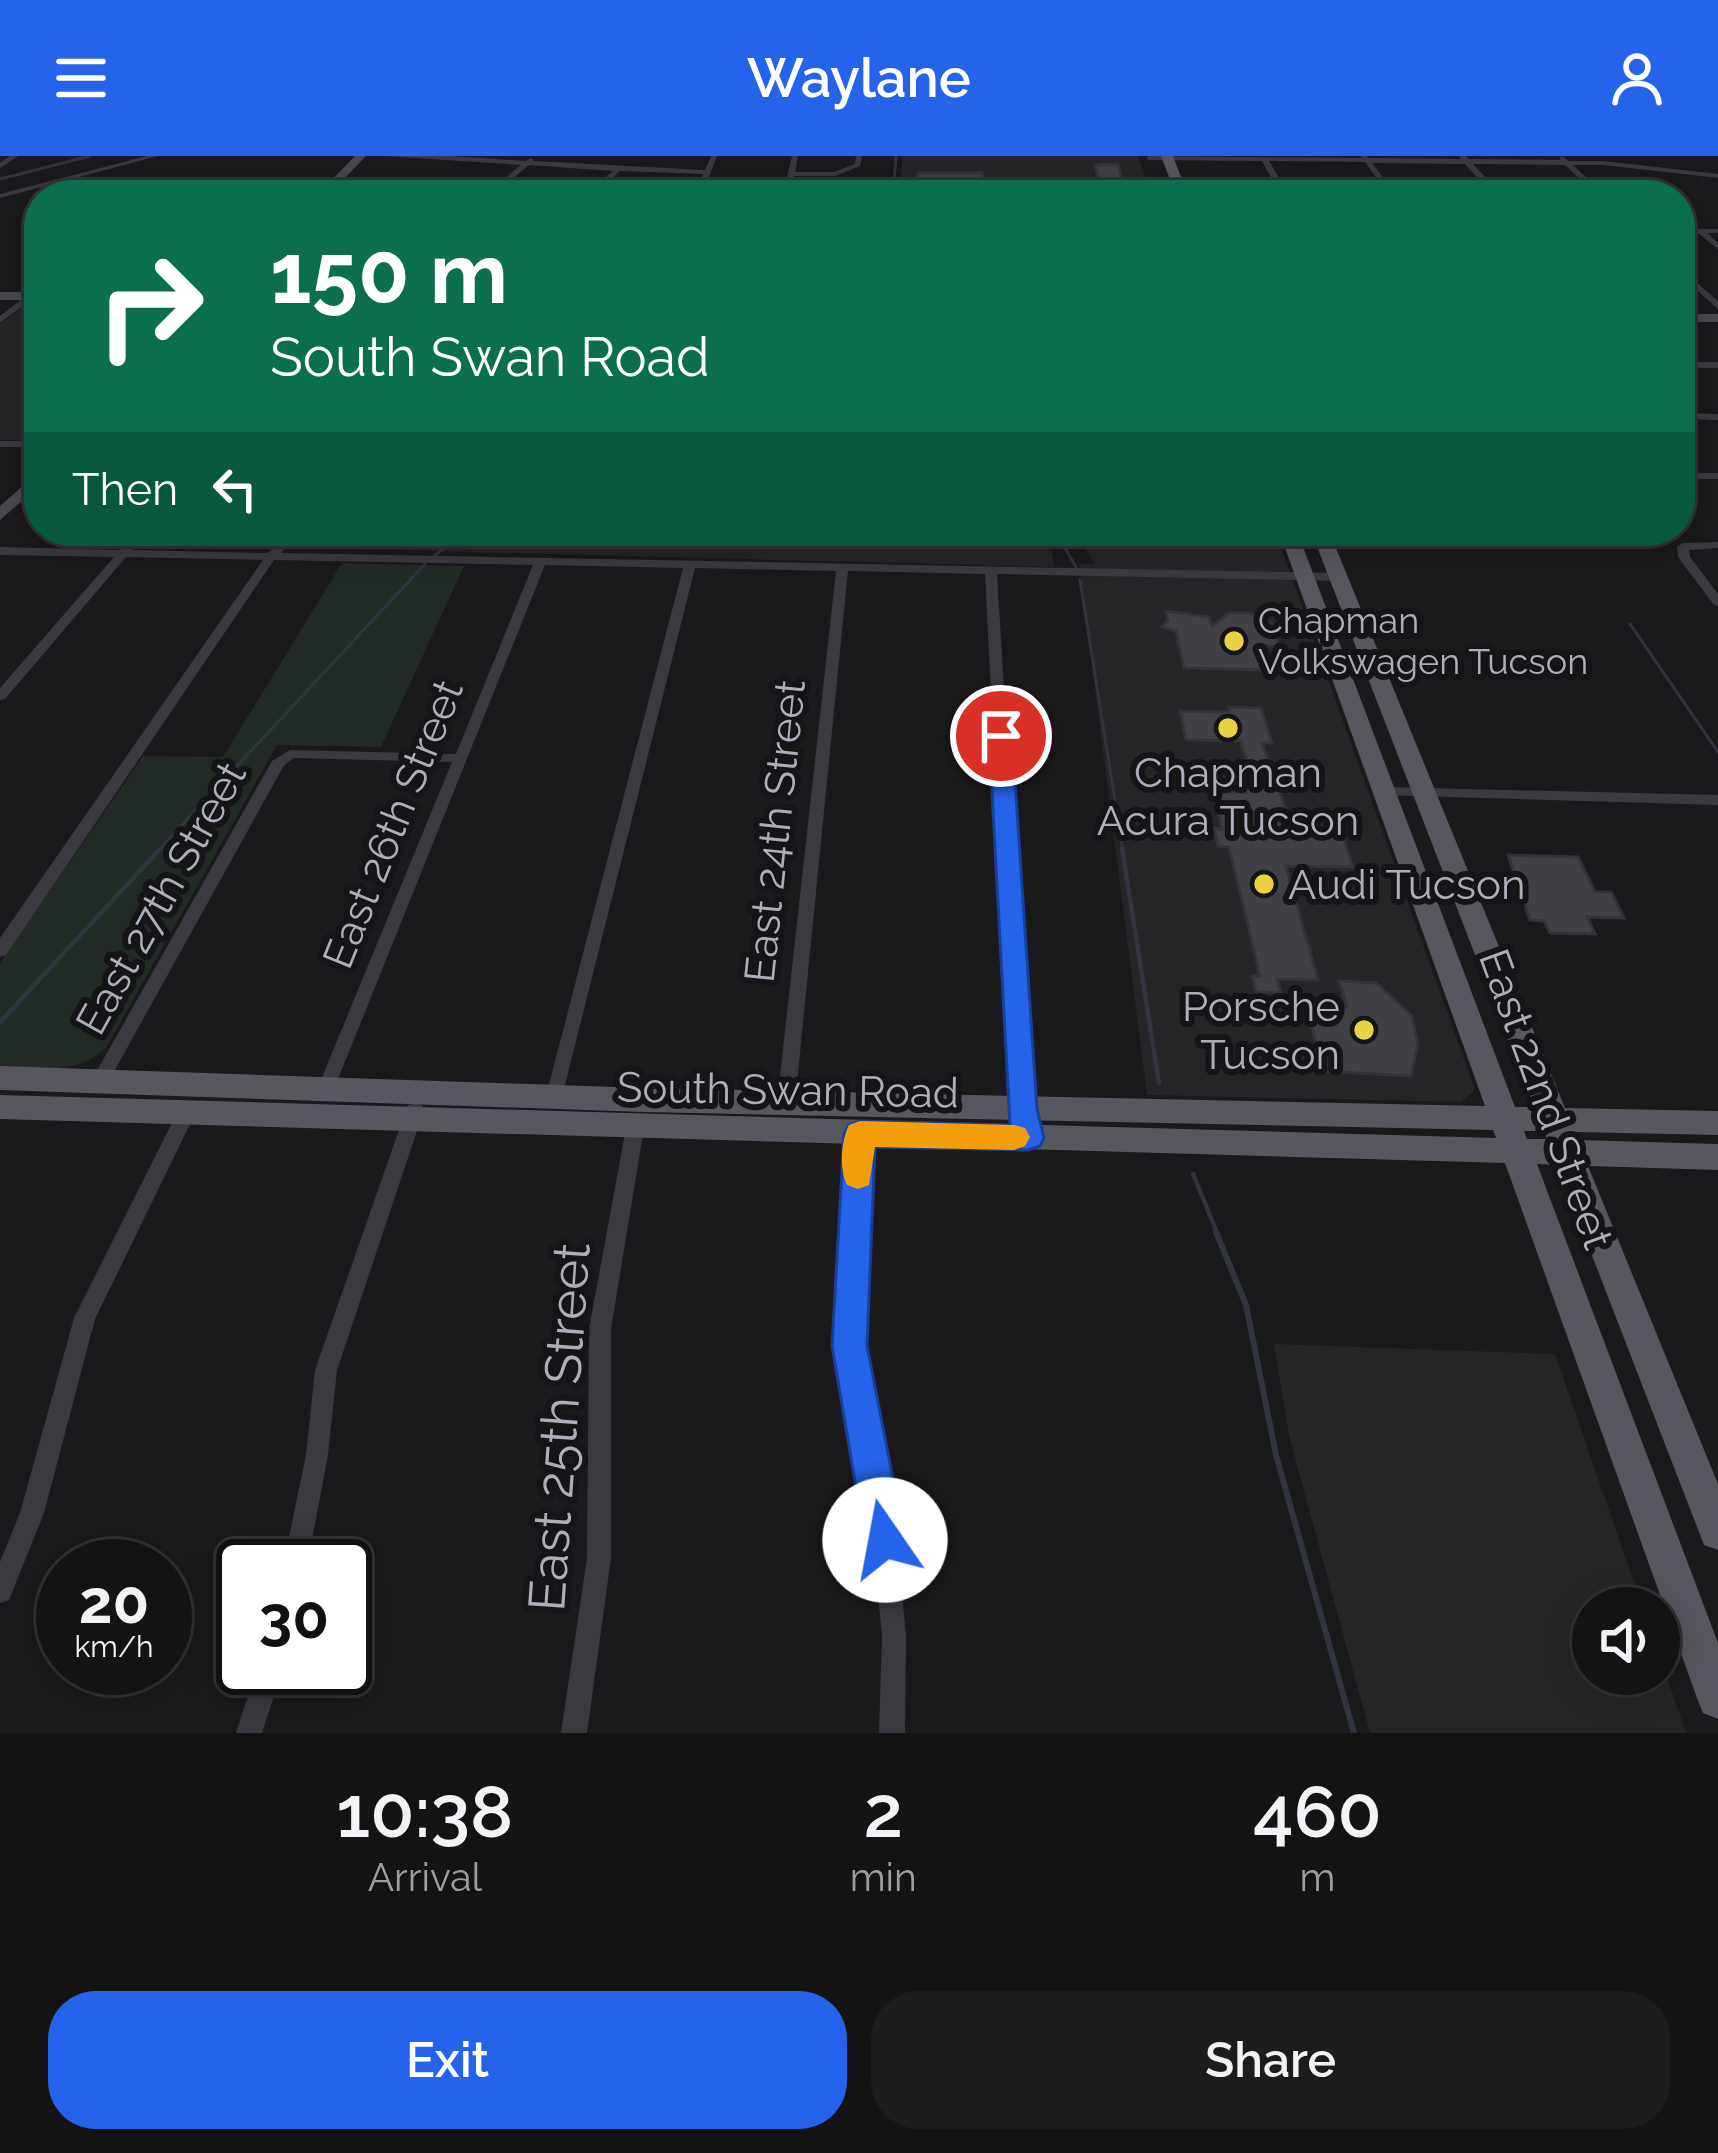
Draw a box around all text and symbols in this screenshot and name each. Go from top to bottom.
icon: menu [48,45,114,111]
icon: person [1604,45,1670,111]
text: Waylane [747,46,971,110]
text: 150 m [270,224,508,323]
icon: right [72,228,228,384]
text: South Swan Road [270,325,710,389]
icon: left [202,456,268,522]
text: Then [72,463,178,516]
place label: Chapman Volkswagen Tucson [1258,599,1588,682]
marker: Chapman Volkswagen Tucson [1221,628,1247,654]
street label: East 26th Street [313,673,473,975]
street label: East 24th Street [735,677,815,985]
pin [950,685,1052,787]
icon: arrive [968,703,1034,769]
marker: Chapman Acura Tucson [1215,715,1241,741]
place label: Chapman Acura Tucson [1097,748,1359,845]
street label: East 27th Street [66,753,256,1043]
place label: Audi Tucson [1288,860,1526,909]
marker: Audi Tucson [1251,871,1277,897]
street label: East 22nd Street [1469,943,1623,1255]
place label: Porsche Tucson [1182,982,1340,1079]
marker: Porsche Tucson [1351,1017,1377,1043]
street label: South Swan Road [617,1063,959,1117]
street label: East 25th Street [516,1241,602,1613]
position arrow [822,1477,948,1603]
speed limit sign: 30 [216,1539,372,1695]
text: 20 [79,1567,149,1637]
map controls [1572,1587,1680,1695]
button: sound [1572,1587,1680,1695]
text: km/h [74,1629,154,1664]
text: 10:38 [336,1769,513,1854]
text: 2 [863,1769,903,1854]
text: 460 [1253,1769,1382,1854]
text: Arrival [368,1854,482,1900]
text: min [850,1854,917,1900]
text: m [1299,1854,1335,1900]
button: Exit [48,1991,847,2129]
button: Share [871,1991,1670,2129]

